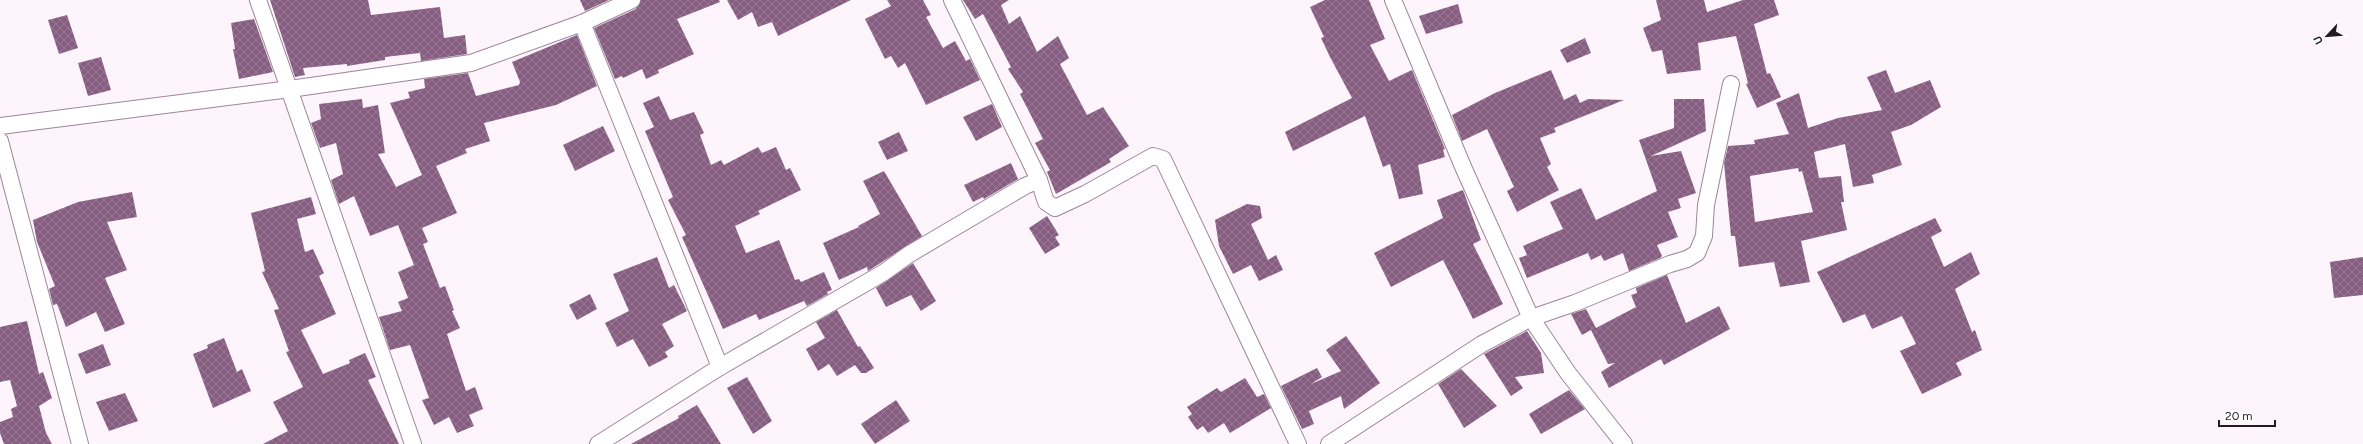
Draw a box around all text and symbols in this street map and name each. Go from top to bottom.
north arrow [2307,16,2347,56]
text: U [2311,34,2326,46]
scale bar [2219,402,2275,428]
text: 20 m [2225,409,2253,423]

